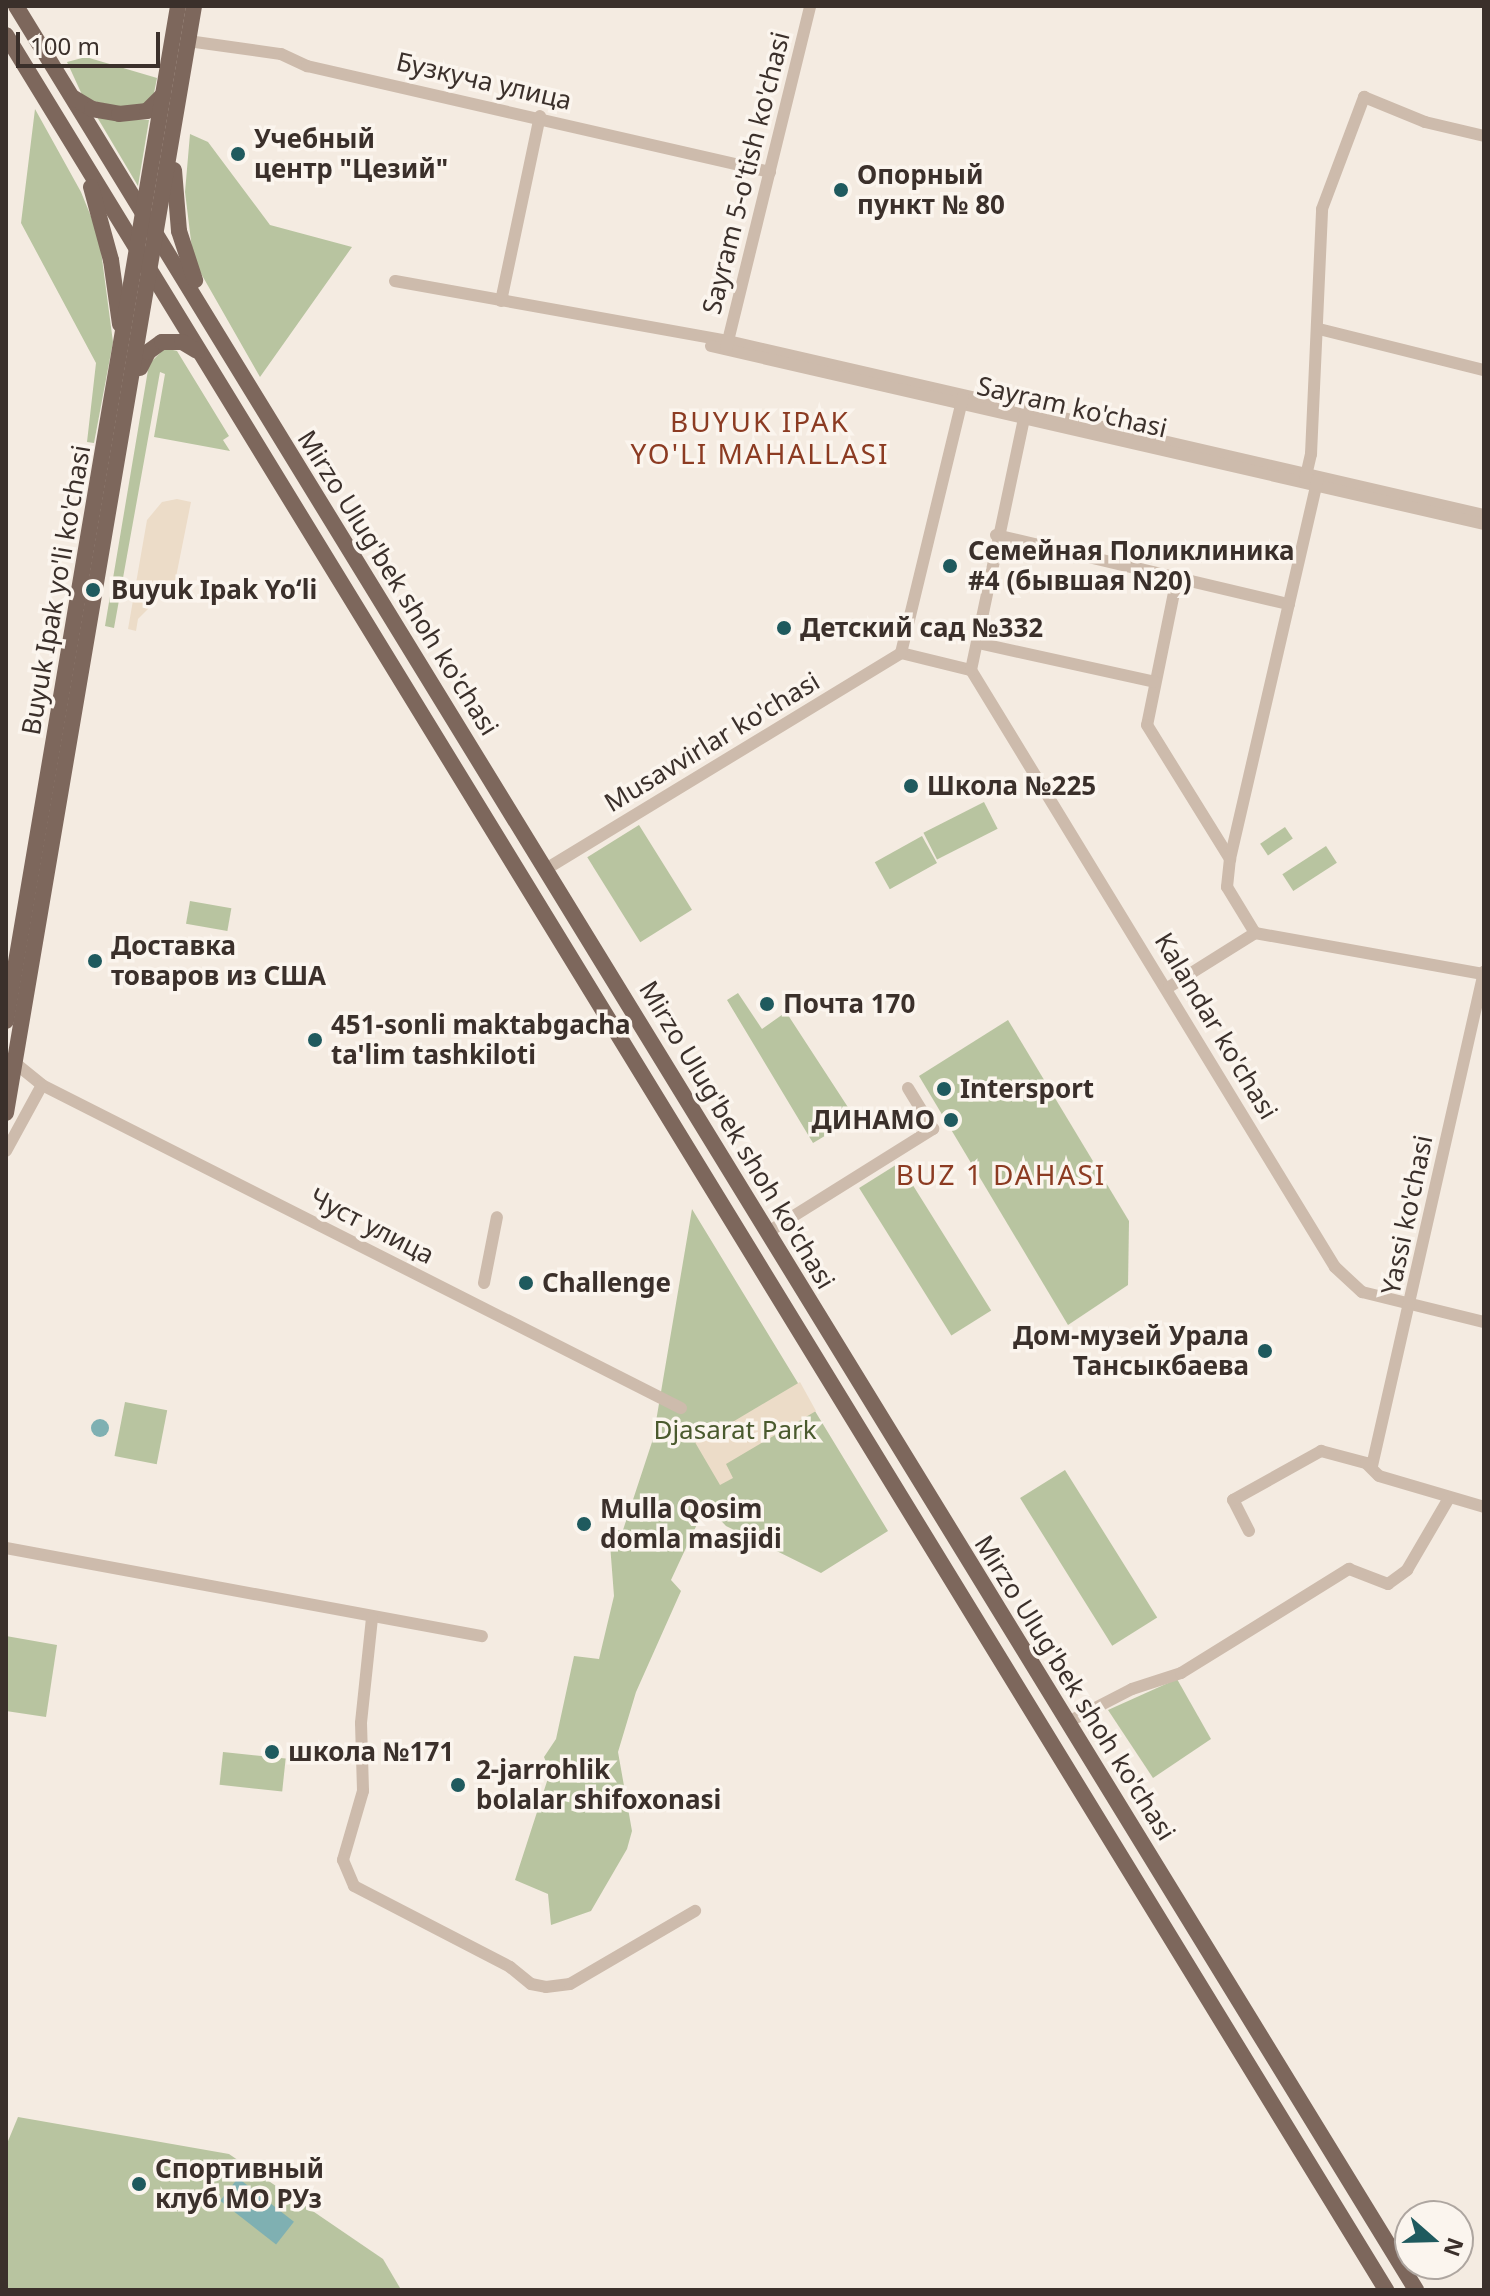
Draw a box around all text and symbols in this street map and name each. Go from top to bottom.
scale bar [20,16,164,66]
text: 100 m [30,29,100,62]
street label: Sayram 5-o'tish ko'chasi [696,29,796,317]
street label: Бузкуча улица [393,46,575,116]
place label: Учебный центр "Цезий" [254,123,448,184]
marker: Учебный центр "Цезий" [229,145,247,163]
place label: Опорный пункт № 80 [857,159,1005,220]
marker: Опорный пункт № 80 [832,181,850,199]
street label: Sayram ko'chasi [974,370,1170,444]
district label: BUYUK IPAK YO'LI MAHALLASI [631,404,889,470]
street label: Mirzo Ulug'bek shoh ko'chasi [291,425,505,741]
street label: Buyuk Ipak yo'li ko'chasi [15,443,97,737]
place label: Семейная Поликлиника #4 (бывшая N20) [968,535,1294,596]
marker: Семейная Поликлиника #4 (бывшая N20) [939,555,961,577]
place label: Buyuk Ipak Yoʻli [111,574,317,606]
marker: Buyuk Ipak Yoʻli [82,579,104,601]
place label: Детский сад №332 [800,612,1043,644]
marker: Детский сад №332 [775,619,793,637]
street label: Musavvirlar ko'chasi [599,665,825,819]
place label: Школа №225 [927,770,1096,802]
marker: Школа №225 [902,777,920,795]
street label: Kalandar ko'chasi [1148,927,1284,1125]
place label: Доставка товаров из США [111,930,326,992]
marker: Доставка товаров из США [86,952,104,970]
street label: Mirzo Ulug'bek shoh ko'chasi [633,975,841,1295]
place label: Почта 170 [783,988,915,1020]
marker: Почта 170 [758,995,776,1013]
place label: 451-sonli maktabgacha ta'lim tashkiloti [331,1009,631,1070]
marker: 451-sonli maktabgacha ta'lim tashkiloti [306,1031,324,1049]
place label: Intersport [960,1073,1094,1105]
marker: Intersport [935,1080,953,1098]
place label: ДИНАМО [812,1104,935,1136]
marker: ДИНАМО [942,1111,960,1129]
street label: Yassi ko'chasi [1375,1132,1439,1298]
district label: BUZ 1 DAHASI [896,1157,1106,1191]
street label: Чуст улица [305,1181,439,1271]
place label: Challenge [542,1267,671,1299]
marker: Challenge [517,1274,535,1292]
place label: Дом-музей Урала Тансыкбаева [1013,1320,1249,1382]
marker: Дом-музей Урала Тансыкбаева [1256,1342,1274,1360]
park label: Djasarat Park [653,1414,817,1446]
place label: Mulla Qosim domla masjidi [600,1493,782,1554]
marker: Mulla Qosim domla masjidi [575,1515,593,1533]
street label: Mirzo Ulug'bek shoh ko'chasi [968,1530,1182,1846]
place label: школа №171 [288,1736,454,1768]
marker: школа №171 [263,1743,281,1761]
place label: 2-jarrohlik bolalar shifoxonasi [476,1754,721,1816]
marker: 2-jarrohlik bolalar shifoxonasi [447,1774,469,1796]
place label: Спортивный клуб МО РУз [155,2153,324,2214]
marker: Спортивный клуб МО РУз [130,2175,148,2193]
north arrow [1394,2200,1474,2280]
text: N [1438,2234,1472,2261]

